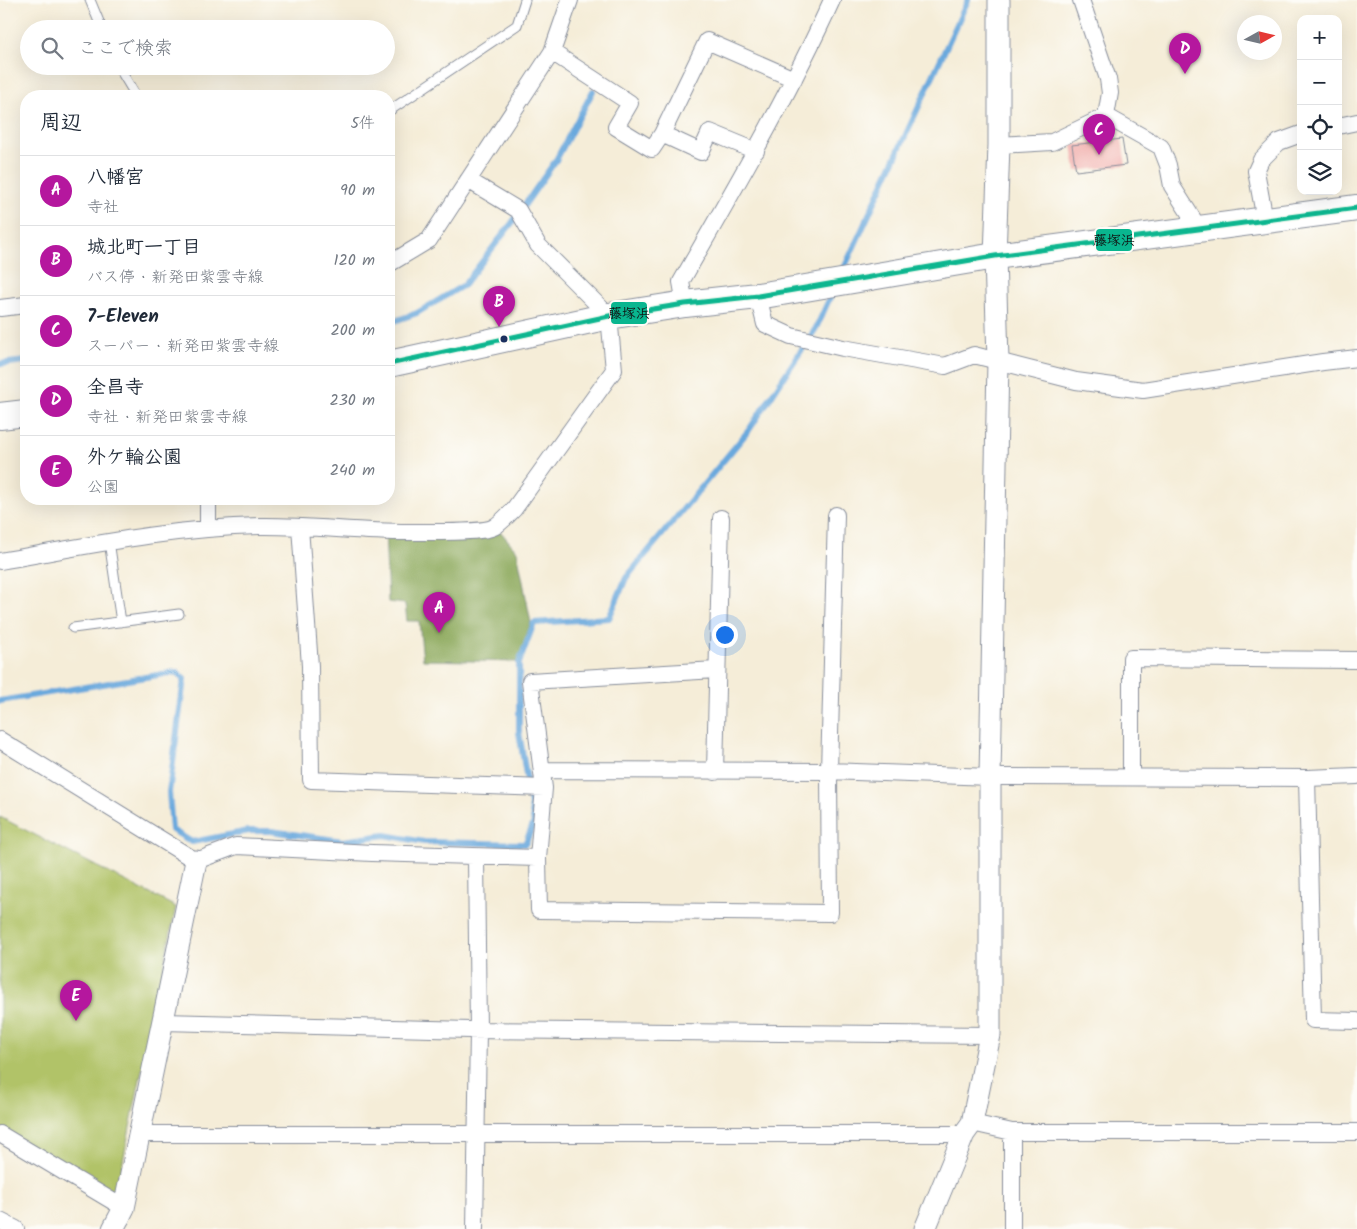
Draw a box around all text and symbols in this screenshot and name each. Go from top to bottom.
north arrow [1237,15,1282,60]
map controls [1297,15,1342,195]
button: + [1297,15,1342,60]
search box [20,20,395,75]
pin: D [1169,33,1201,74]
icon: search [38,34,66,62]
text: ここで検索 [78,34,173,64]
button: − [1297,60,1342,105]
button: locate [1297,105,1342,150]
text: 周辺 [40,107,82,140]
text: 5件 [350,111,375,136]
pin: C [1083,114,1115,155]
button: layers [1297,150,1342,195]
text: 八幡宮 [87,163,144,193]
text: A [51,178,61,203]
text: 90 m [340,178,375,203]
text: 寺社 [87,195,119,220]
line badge: 藤塚浜 [1095,228,1133,252]
text: 藤塚浜 [1093,230,1135,252]
text: 城北町一丁目 [87,233,201,263]
text: B [51,248,61,273]
text: 120 m [334,248,375,273]
text: バス停 · 新発田紫雲寺線 [87,265,264,290]
pin: B [483,286,515,327]
line badge: 藤塚浜 [610,301,648,325]
text: 7-Eleven [87,302,159,332]
text: 藤塚浜 [608,303,650,325]
text: C [51,318,61,343]
text: 200 m [331,318,375,343]
text: スーパー · 新発田紫雲寺線 [87,334,279,359]
unlabelled marker [499,334,509,344]
text: 全昌寺 [87,373,144,403]
text: D [51,388,61,413]
text: 230 m [329,388,375,413]
text: 寺社 · 新発田紫雲寺線 [87,405,248,430]
text: 外ケ輪公園 [87,443,182,473]
text: E [52,458,60,483]
text: 240 m [330,458,375,483]
text: 公園 [87,475,119,500]
pin: A [423,592,455,633]
your location [712,622,738,648]
pin: E [60,980,92,1021]

